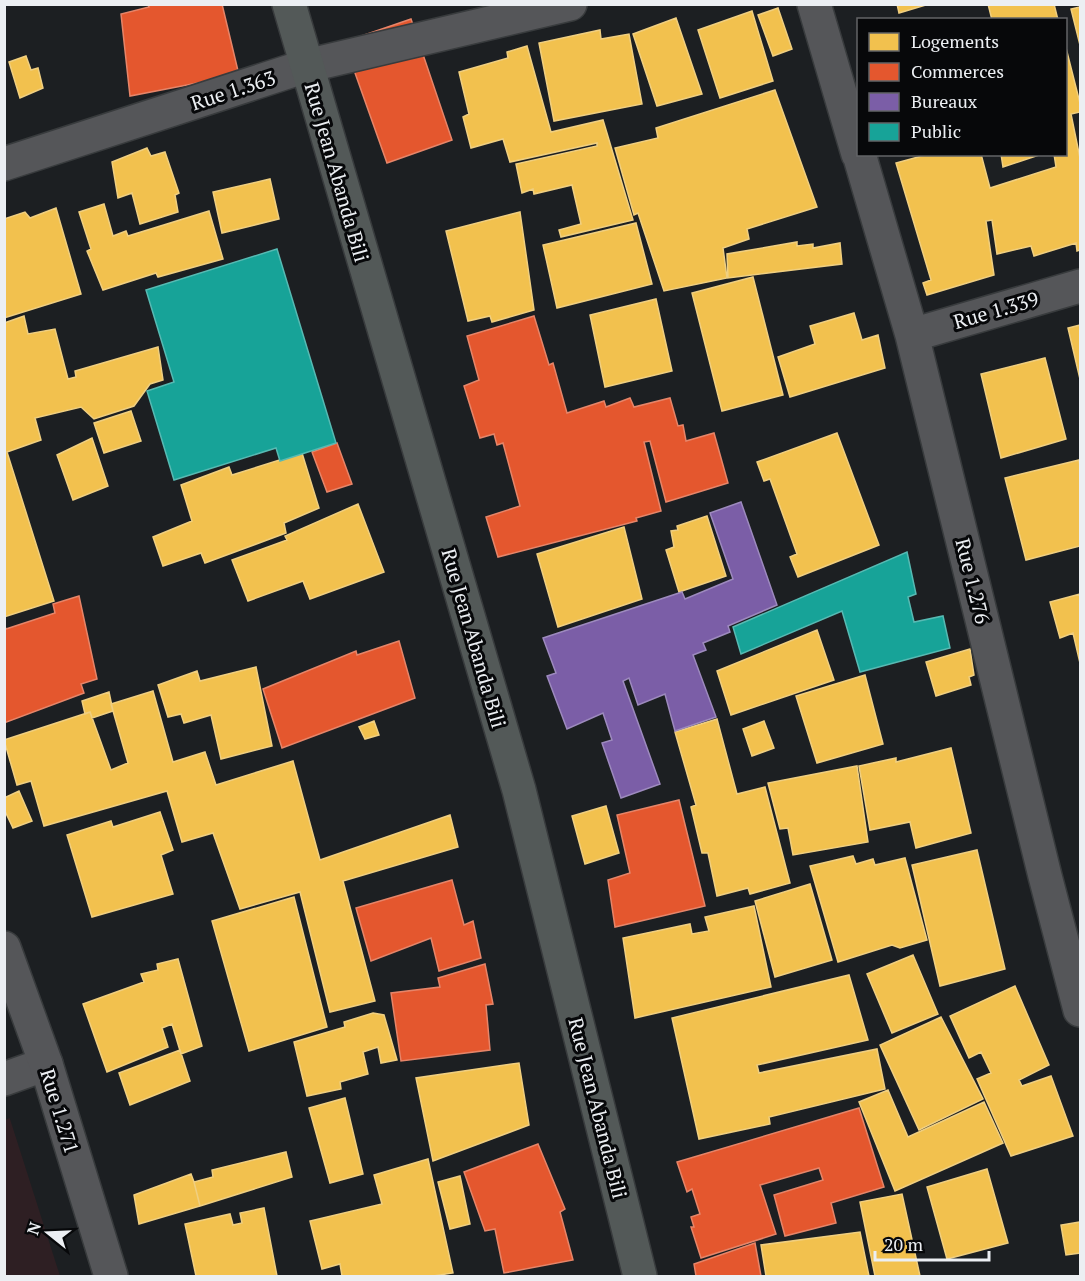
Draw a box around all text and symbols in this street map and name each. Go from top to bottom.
legend [857,18,1067,156]
text: Logements [911,29,999,53]
text: Commerces [911,59,1004,83]
street label: Rue 1.363 [187,64,279,116]
street label: Rue Jean Abanda Bili [298,79,376,265]
text: Bureaux [911,89,978,113]
text: Public [911,119,961,143]
street label: Rue 1.339 [950,285,1042,335]
street label: Rue 1.276 [949,535,997,627]
street label: Rue Jean Abanda Bili [435,545,513,731]
street label: Rue Jean Abanda Bili [562,1015,634,1201]
street label: Rue 1.271 [34,1065,86,1157]
north arrow [18,1203,78,1263]
text: N [21,1219,46,1238]
scale bar [875,1224,989,1262]
text: 20 m [884,1232,924,1256]

